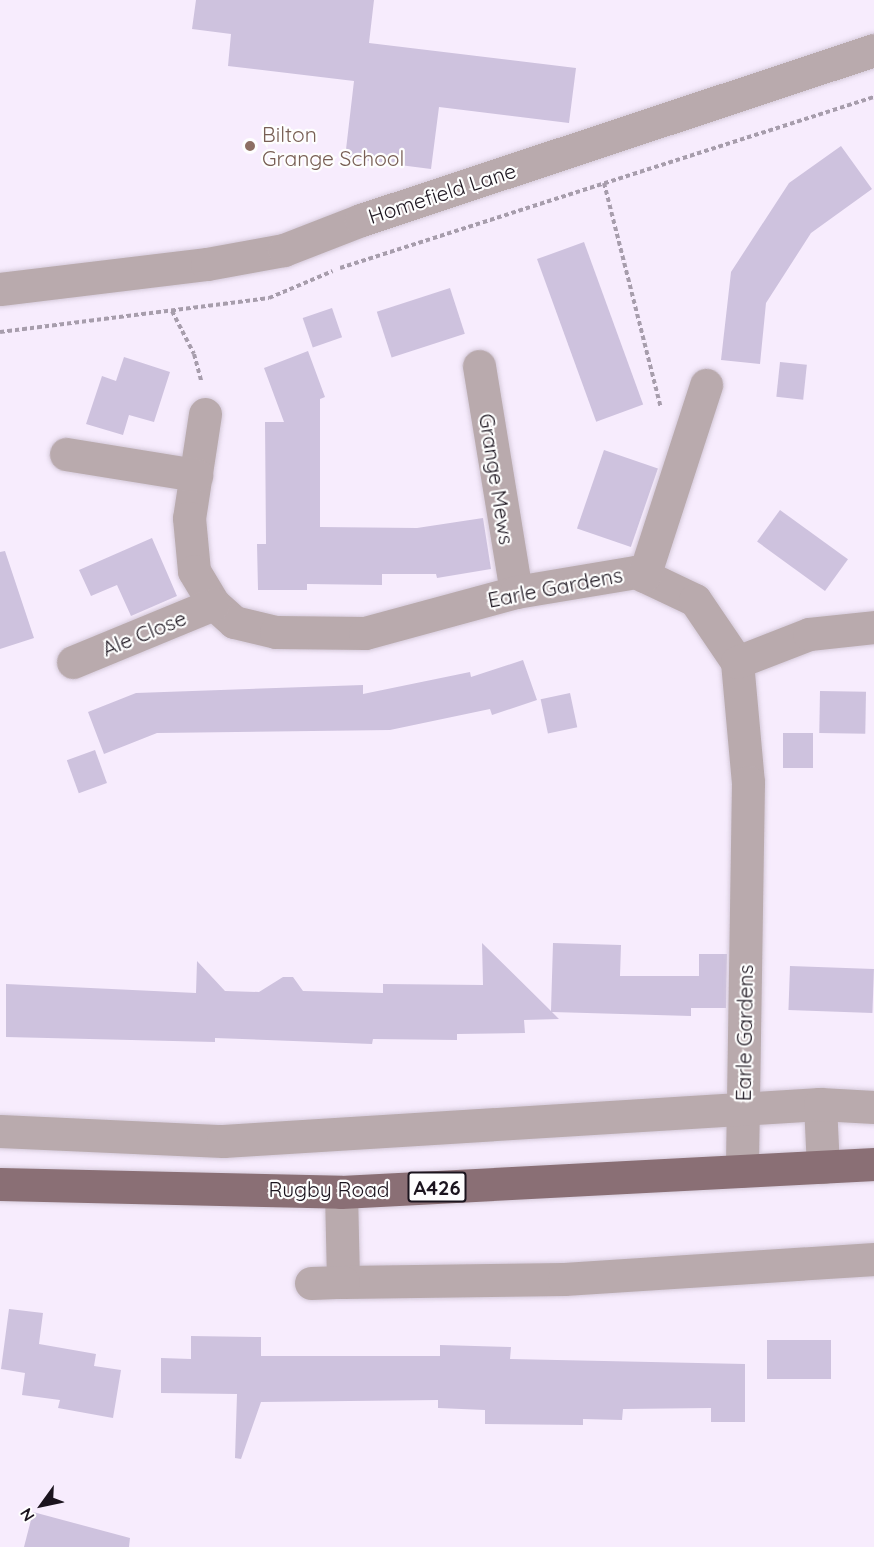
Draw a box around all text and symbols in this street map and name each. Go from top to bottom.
place label: Bilton Grange School [262,121,404,171]
marker: Bilton Grange School [243,139,257,153]
street label: Homefield Lane [365,157,519,229]
street label: Grange Mews [474,412,520,546]
street label: Earle Gardens [485,562,625,612]
street label: Ale Close [98,605,190,661]
street label: Earle Gardens [730,964,758,1102]
road number: A426 [407,1170,467,1204]
street label: Rugby Road [268,1176,390,1202]
north arrow [12,1475,72,1535]
text: N [15,1504,38,1525]

